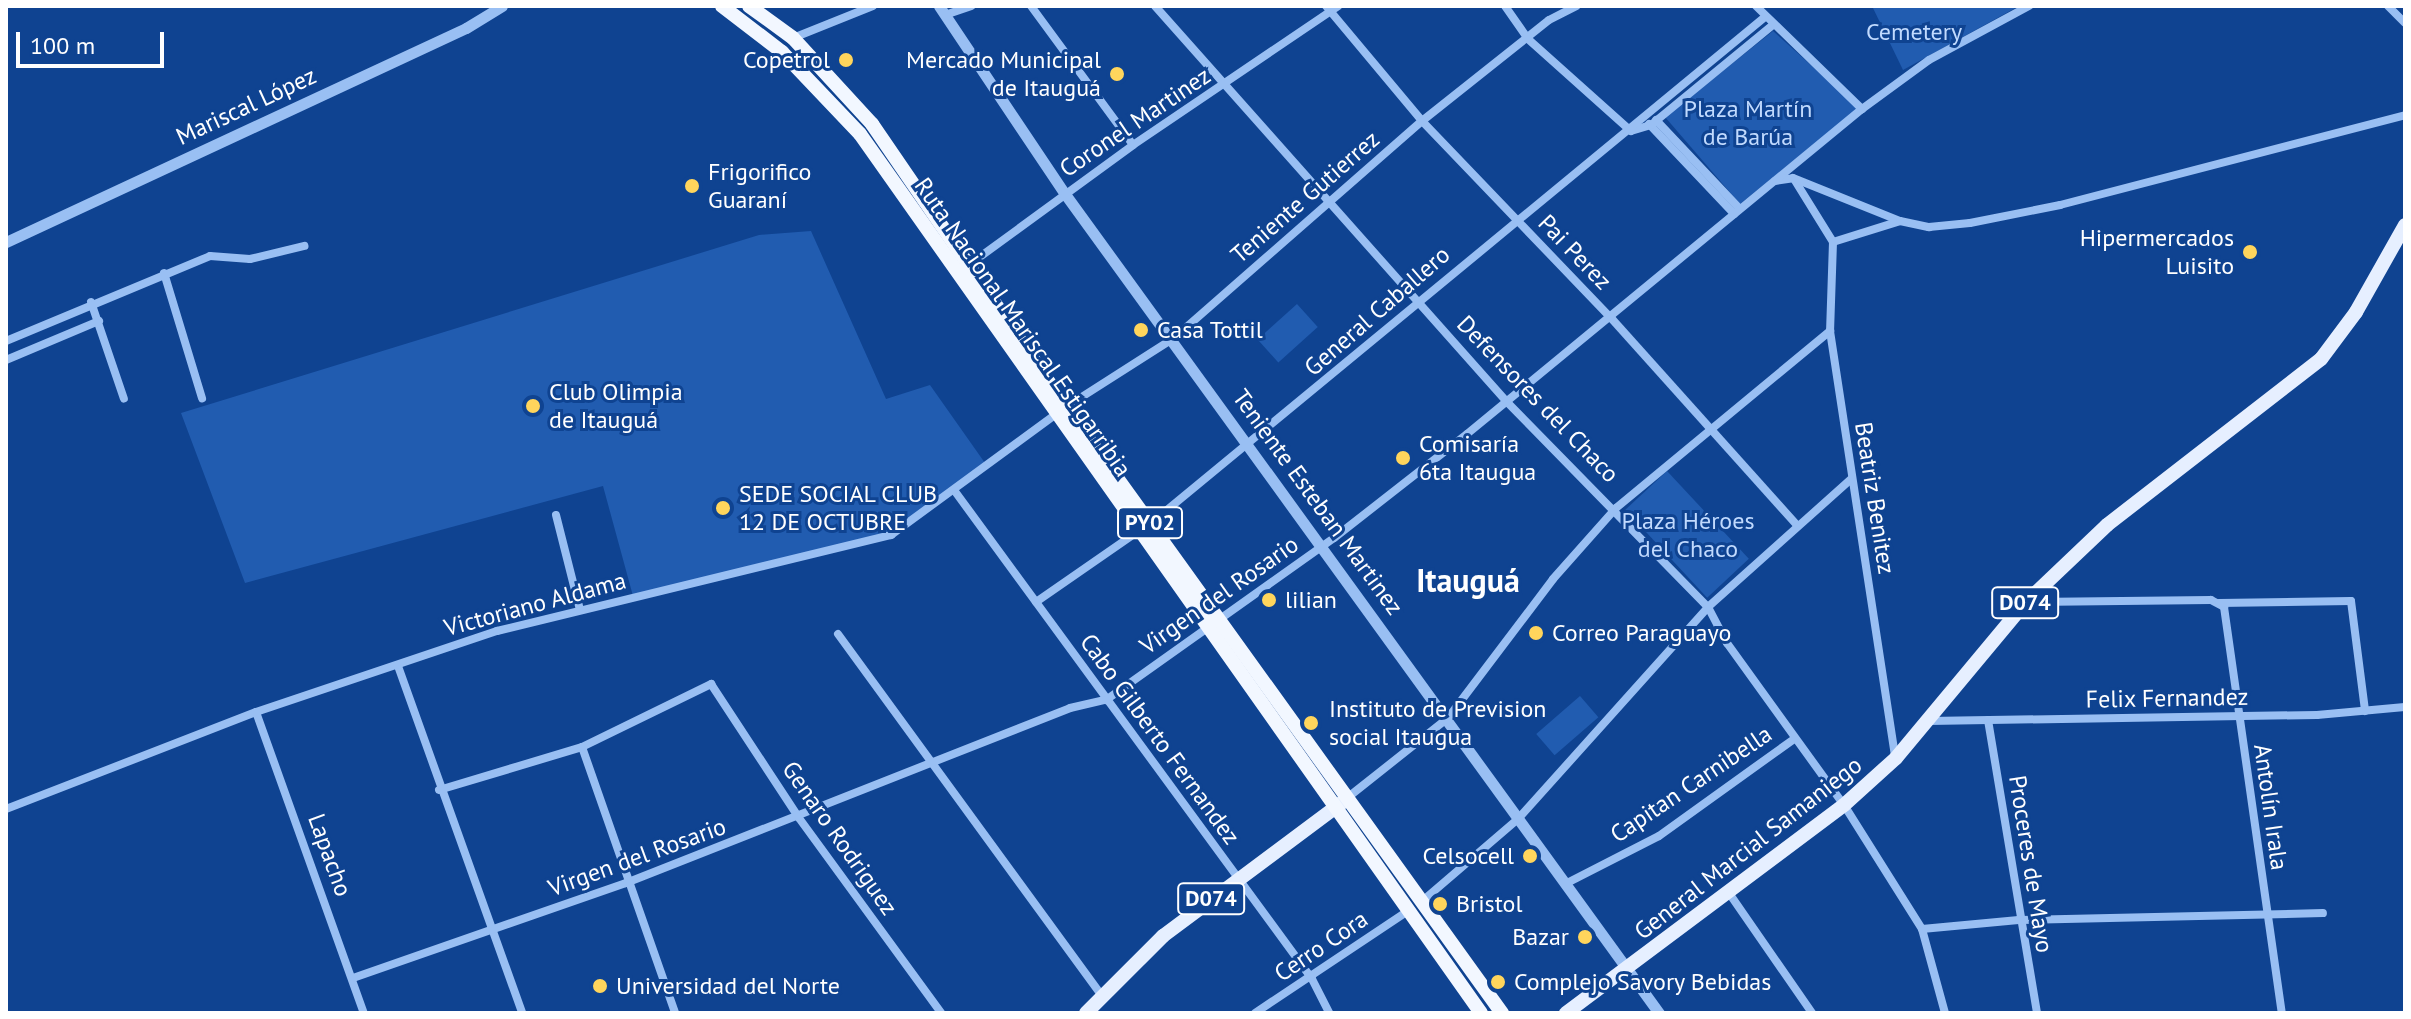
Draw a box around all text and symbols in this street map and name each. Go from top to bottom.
scale bar [20,16,168,66]
park label: Cemetery [1866,18,1962,46]
text: 100 m [30,30,95,61]
place label: Copetrol [743,46,830,74]
place label: Mercado Municipal de Itauguá [906,46,1101,102]
marker: Copetrol [837,51,855,69]
street label: Mariscal López [171,61,321,151]
street label: Coronel Martinez [1054,61,1216,183]
marker: Mercado Municipal de Itauguá [1108,65,1126,83]
park label: Plaza Martín de Barúa [1684,95,1812,151]
street label: Teniente Gutierrez [1225,125,1385,269]
place label: Frigorifico Guaraní [708,158,811,214]
street label: Ruta Nacional Mariscal Estigarribia [908,172,1138,482]
marker: Frigorifico Guaraní [683,177,701,195]
street label: Pai Perez [1532,209,1618,295]
place label: Hipermercados Luisito [2080,224,2234,280]
street label: General Caballero [1299,240,1455,382]
marker: Hipermercados Luisito [2241,243,2259,261]
street label: Defensores del Chaco [1451,310,1625,488]
place label: Casa Tottil [1157,316,1263,344]
marker: Casa Tottil [1132,321,1150,339]
place label: Club Olimpia de Itauguá [549,378,683,434]
street label: Teniente Esteban Martinez [1227,384,1409,620]
marker: Club Olimpia de Itauguá [524,397,542,415]
street label: Beatriz Benitez [1849,420,1901,576]
place label: Comisaría 6ta Itaugua [1419,430,1536,486]
marker: Comisaría 6ta Itaugua [1394,449,1412,467]
place label: SEDE SOCIAL CLUB 12 DE OCTUBRE [739,480,938,536]
marker: SEDE SOCIAL CLUB 12 DE OCTUBRE [714,499,732,517]
road number: PY02 [1116,505,1184,541]
park label: Plaza Héroes del Chaco [1621,507,1755,563]
street label: Virgen del Rosario [1134,530,1304,660]
district label: Itauguá [1416,561,1520,599]
street label: Victoriano Aldama [441,566,629,642]
road number: D074 [1991,585,2059,621]
place label: lilian [1285,586,1337,614]
marker: lilian [1260,591,1278,609]
place label: Correo Paraguayo [1552,619,1731,647]
marker: Correo Paraguayo [1527,624,1545,642]
street label: Cabo Gilberto Fernandez [1074,628,1246,850]
street label: Felix Fernandez [2085,682,2249,714]
place label: Instituto de Prevision social Itaugua [1329,695,1546,751]
marker: Instituto de Prevision social Itaugua [1300,712,1322,734]
street label: Capitan Carnibella [1605,719,1777,849]
street label: Antolín Irala [2248,742,2294,872]
street label: General Marcial Samaniego [1629,750,1867,946]
street label: Genaro Rodriguez [776,755,904,921]
street label: Proceres de Mayo [2003,773,2059,955]
street label: Lapacho [302,810,358,900]
street label: Virgen del Rosario [544,812,730,902]
place label: Celsocell [1422,842,1514,870]
marker: Celsocell [1521,847,1539,865]
road number: D074 [1177,881,1245,917]
place label: Bristol [1456,890,1522,918]
marker: Bristol [1431,895,1449,913]
street label: Cerro Cora [1269,904,1373,988]
place label: Bazar [1512,923,1569,951]
marker: Bazar [1576,928,1594,946]
place label: Complejo Savory Bebidas [1514,968,1772,996]
place label: Universidad del Norte [616,972,840,1000]
marker: Complejo Savory Bebidas [1489,973,1507,991]
marker: Universidad del Norte [591,977,609,995]

